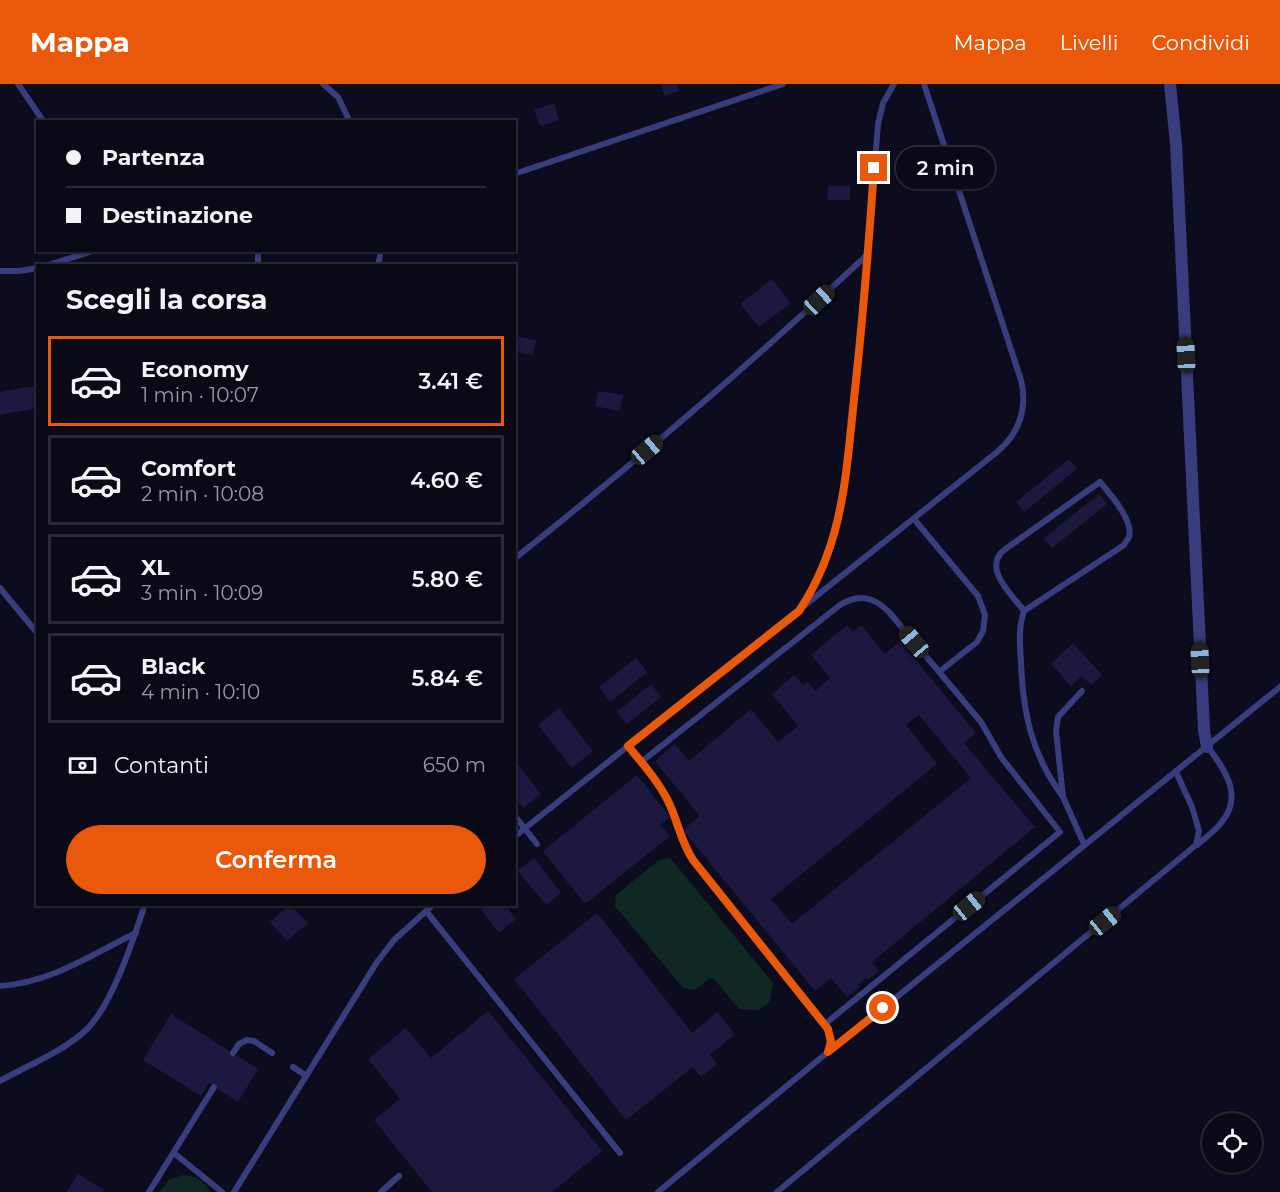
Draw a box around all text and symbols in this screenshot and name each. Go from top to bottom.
text: Mappa [30,25,130,59]
text: Mappa [953,30,1027,55]
text: Livelli [1060,30,1118,55]
text: Condividi [1151,30,1250,55]
text: Partenza [102,144,205,171]
callout: 2 min [895,147,994,189]
route end [860,154,887,181]
text: 2 min [917,156,974,180]
text: Destinazione [102,202,253,229]
car [800,281,838,319]
text: Scegli la corsa [66,283,267,316]
car [1176,337,1196,373]
icon: car [69,354,123,408]
text: Economy [141,356,249,383]
text: 3.41 € [418,368,483,395]
text: 1 min · 10:07 [141,383,259,407]
car [627,432,667,468]
icon: car [69,453,123,507]
text: Comfort [141,455,236,482]
text: 4.60 € [410,467,483,494]
text: 2 min · 10:08 [141,482,264,506]
icon: car [69,552,123,606]
text: XL [141,554,170,581]
text: 5.80 € [412,566,483,593]
text: 3 min · 10:09 [141,581,263,605]
car [896,622,932,662]
car [1190,642,1210,678]
icon: car [69,651,123,705]
text: Black [141,653,205,680]
text: 5.84 € [412,665,483,692]
text: 4 min · 10:10 [141,680,260,704]
icon: cash [66,749,99,782]
text: Contanti [114,752,209,779]
text: 650 m [423,753,486,777]
button: Conferma [66,825,486,894]
car [949,888,989,924]
car [1085,903,1125,939]
route start [869,994,896,1021]
map controls [1202,1113,1262,1173]
button: locate [1202,1113,1262,1173]

